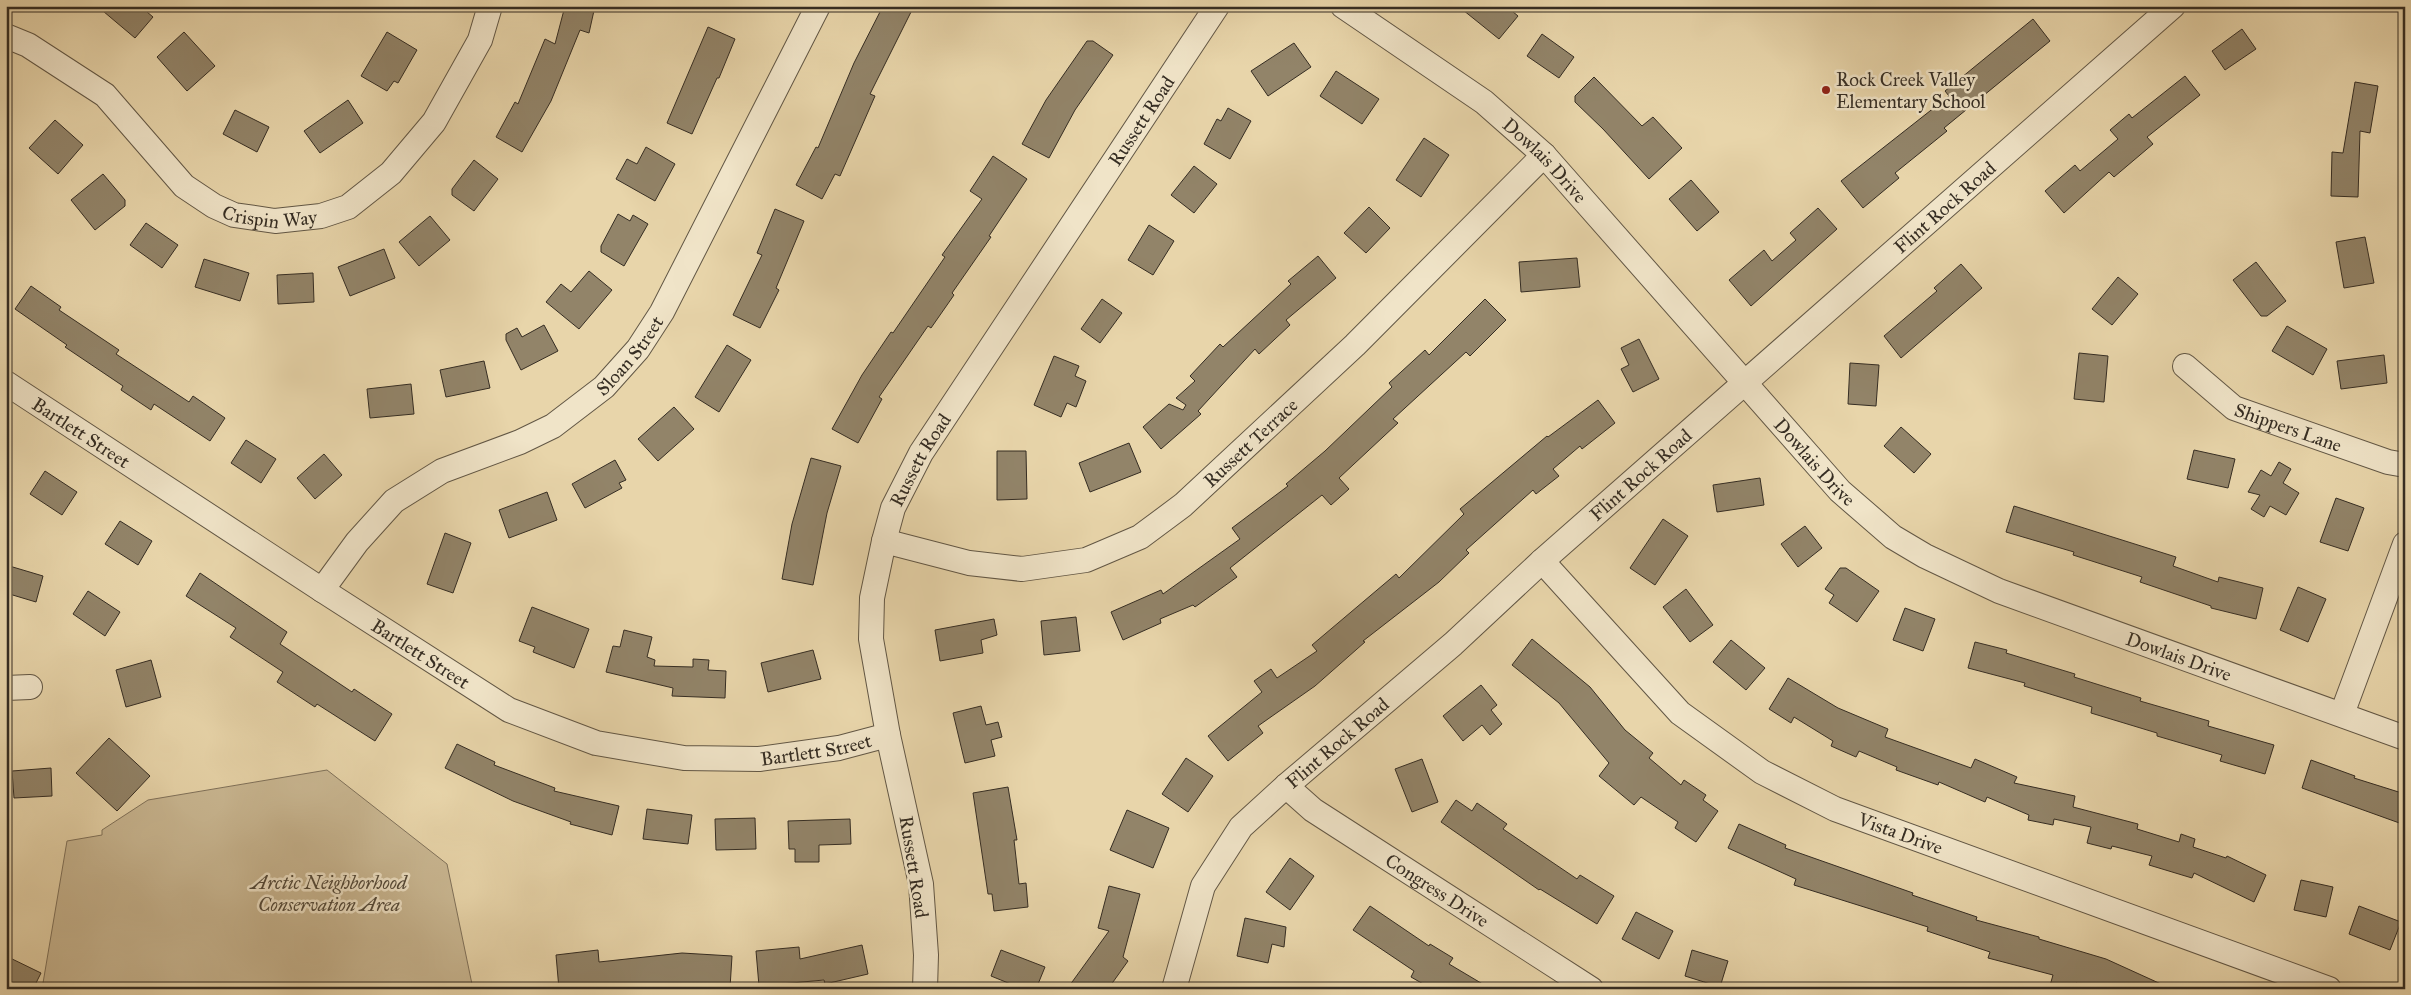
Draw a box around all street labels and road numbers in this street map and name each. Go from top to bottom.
street label: Russett Road [1103,71,1179,170]
street label: Dowlais Drive [1498,113,1592,207]
street label: Flint Rock Road [1889,156,2001,258]
street label: Crispin Way [219,200,319,233]
street label: Sloan Street [591,311,668,400]
street label: Bartlett Street [28,392,135,473]
street label: Russett Terrace [1198,393,1302,492]
street label: Shippers Lane [2232,398,2345,456]
street label: Russett Road [884,409,956,510]
street label: Dowlais Drive [1769,413,1860,511]
street label: Flint Rock Road [1585,423,1696,525]
street label: Bartlett Street [367,613,474,693]
street label: Dowlais Drive [2123,627,2235,686]
street label: Flint Rock Road [1281,692,1394,793]
street label: Bartlett Street [759,728,874,770]
street label: Vista Drive [1854,807,1946,859]
street label: Russett Road [895,814,933,920]
street label: Congress Drive [1381,848,1494,932]

